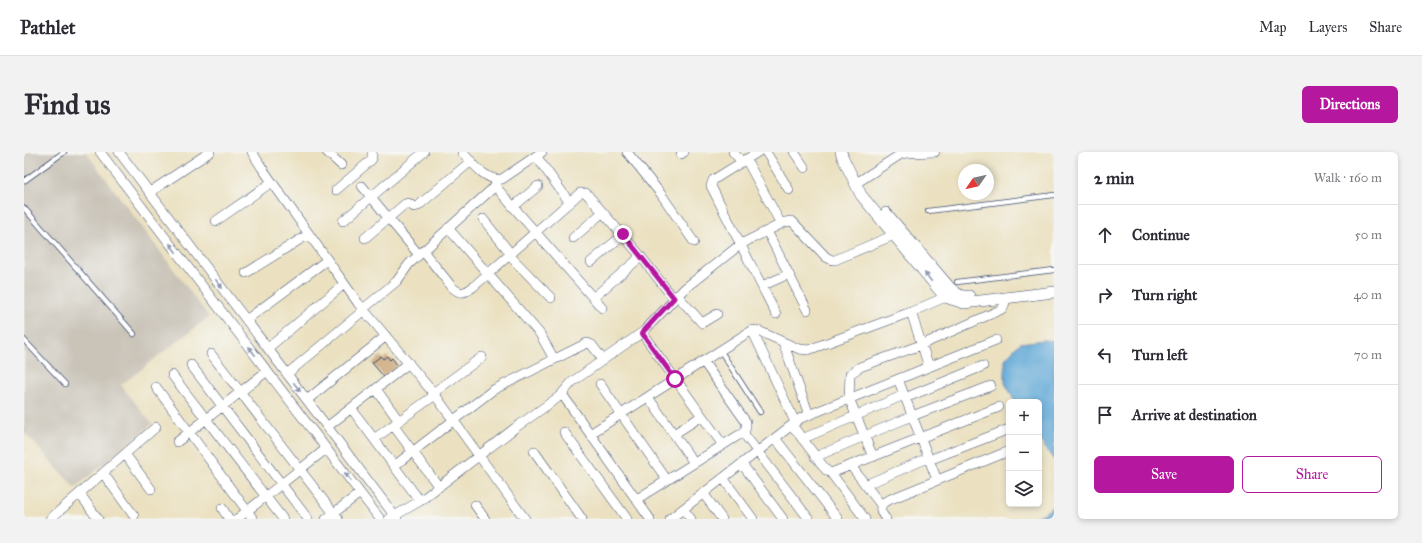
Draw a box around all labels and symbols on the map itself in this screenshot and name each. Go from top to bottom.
north arrow [958,164,994,200]
route end [614,225,632,243]
one-way arrow [169,242,177,253]
one-way arrow [924,271,933,282]
one-way arrow [214,278,223,289]
one-way arrow [248,346,256,357]
route start [666,370,684,388]
one-way arrow [293,382,301,393]
one-way arrow [343,471,352,482]

